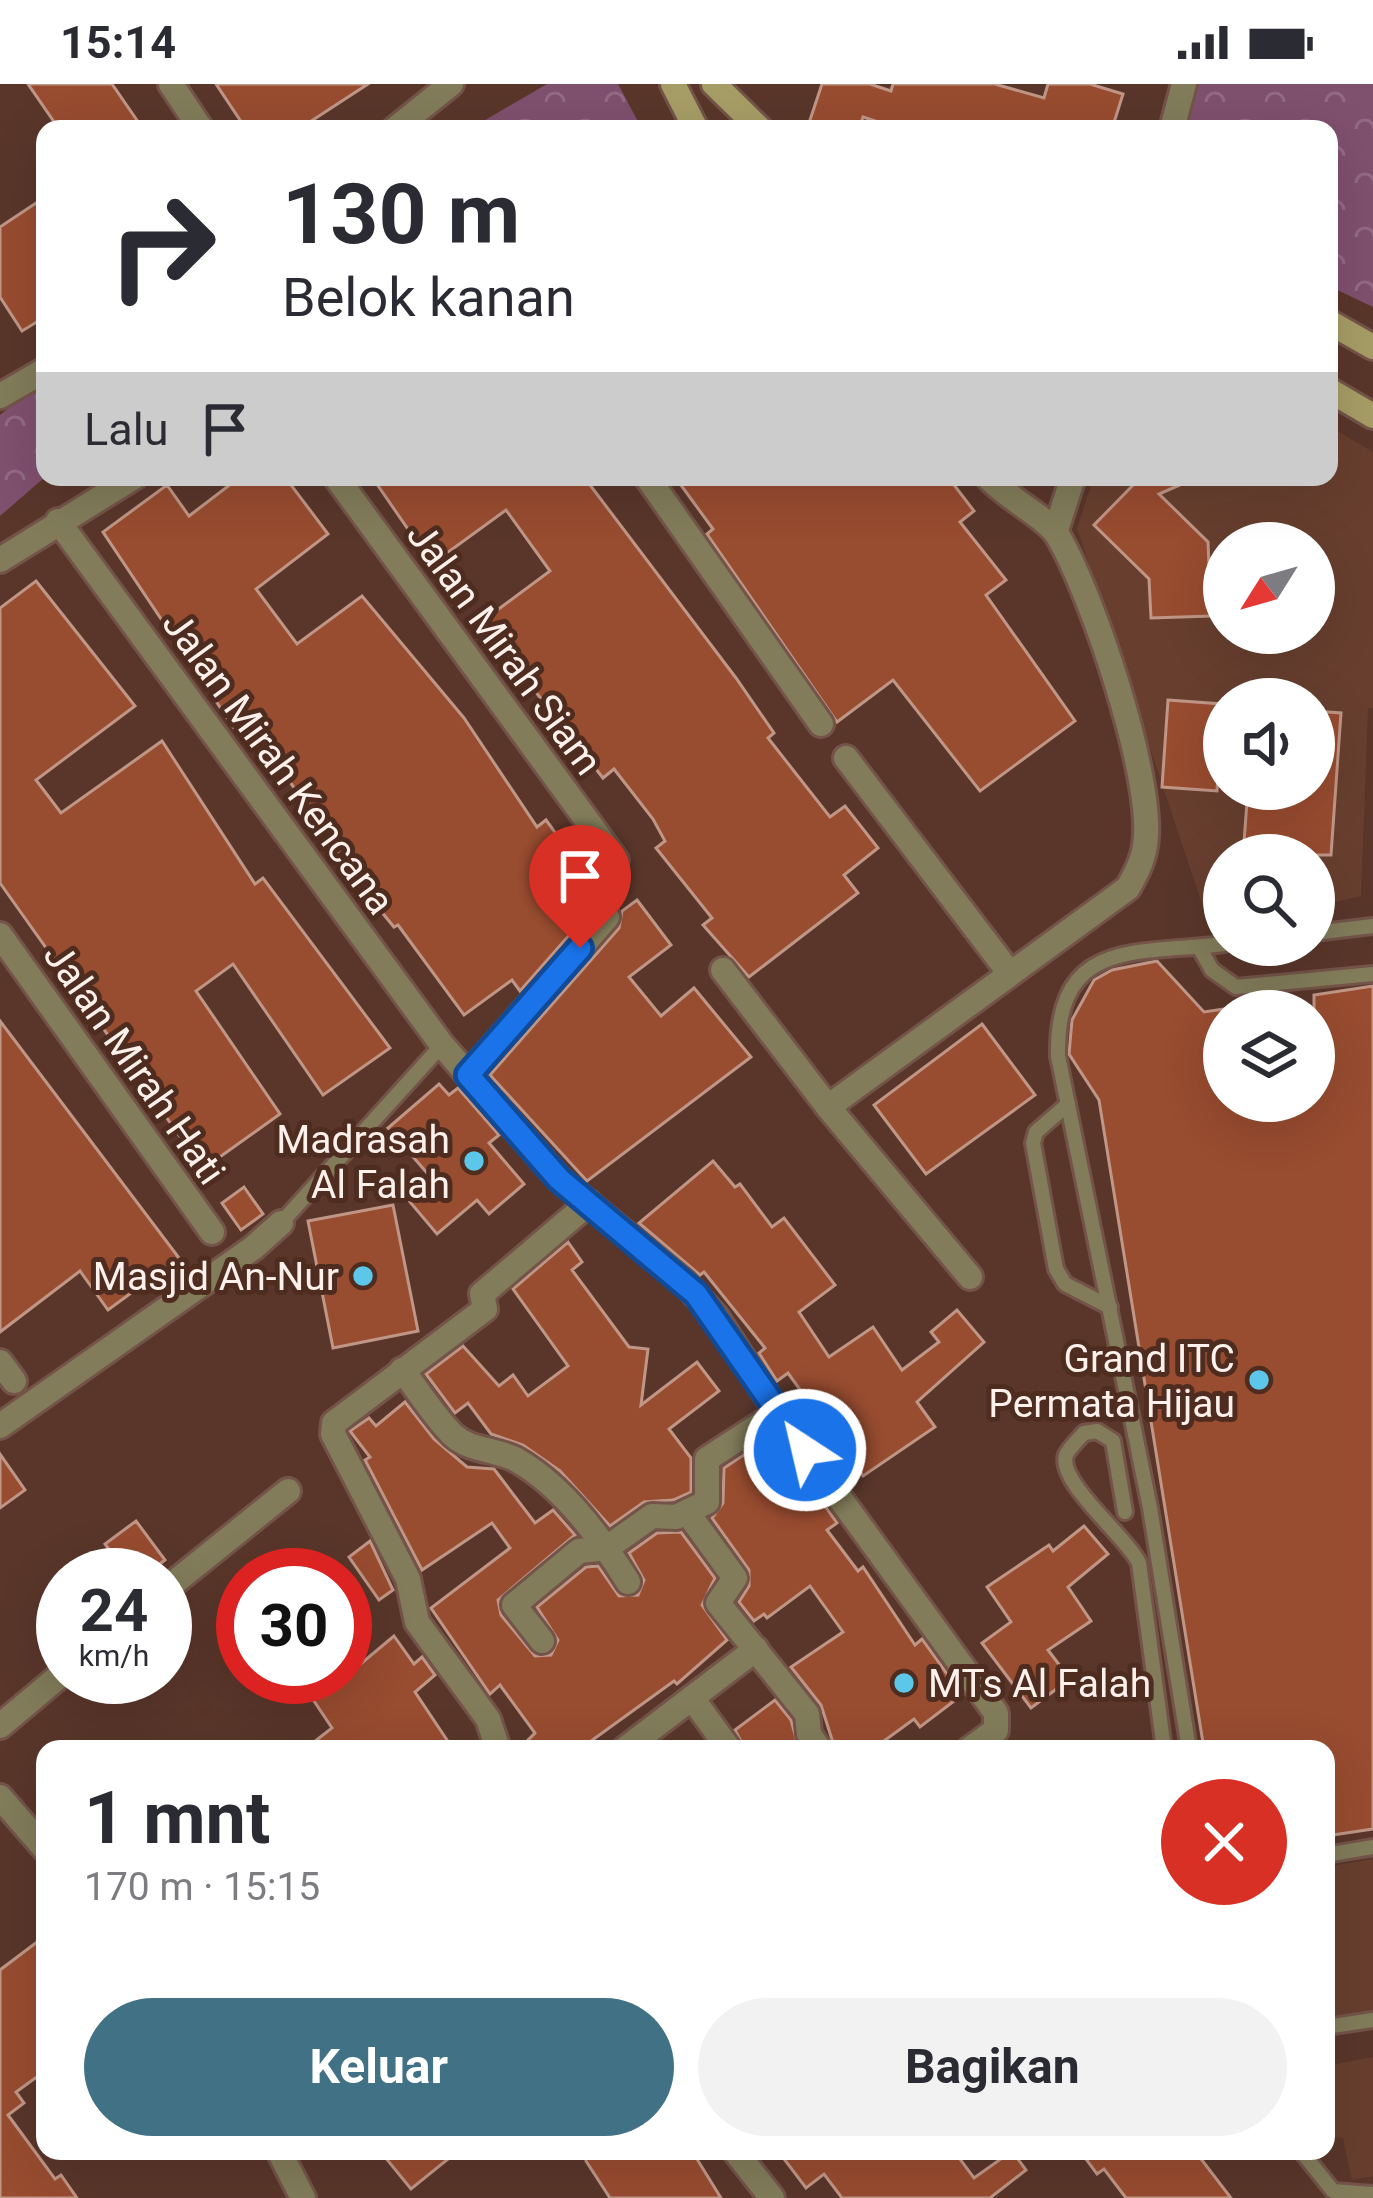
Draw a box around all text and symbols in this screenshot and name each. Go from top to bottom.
text: 15:14 [60,16,176,69]
text: 130 m [282,165,520,264]
icon: right [84,168,240,324]
text: Belok kanan [282,266,575,329]
icon: arrive [192,396,258,462]
text: Lalu [84,403,168,456]
street label: Jalan Mirah Siam [397,513,611,784]
north arrow [1203,522,1335,654]
map controls [1203,522,1335,1122]
street label: Jalan Mirah Kencana [153,602,404,923]
button: sound [1203,678,1335,810]
pin [529,825,631,948]
button: search [1203,834,1335,966]
icon: arrive [547,843,613,909]
street label: Jalan Mirah Hati [34,934,235,1193]
button: layers [1203,990,1335,1122]
place label: Madrasah Al Falah [276,1117,450,1208]
marker: Madrasah Al Falah [461,1148,487,1174]
place label: Masjid An-Nur [93,1254,339,1300]
marker: Masjid An-Nur [350,1263,376,1289]
place label: Grand ITC Permata Hijau [988,1336,1235,1427]
marker: Grand ITC Permata Hijau [1246,1367,1272,1393]
position arrow [742,1387,868,1513]
speed limit sign: 30 [216,1548,372,1704]
text: 24 [80,1575,148,1646]
text: km/h [79,1638,149,1673]
place label: MTs Al Falah [928,1661,1151,1707]
marker: MTs Al Falah [891,1670,917,1696]
text: 1 mnt [84,1776,270,1861]
button: close [1161,1779,1287,1905]
text: 170 m · 15:15 [84,1864,320,1910]
button: Keluar [84,1998,674,2136]
button: Bagikan [698,1998,1287,2136]

